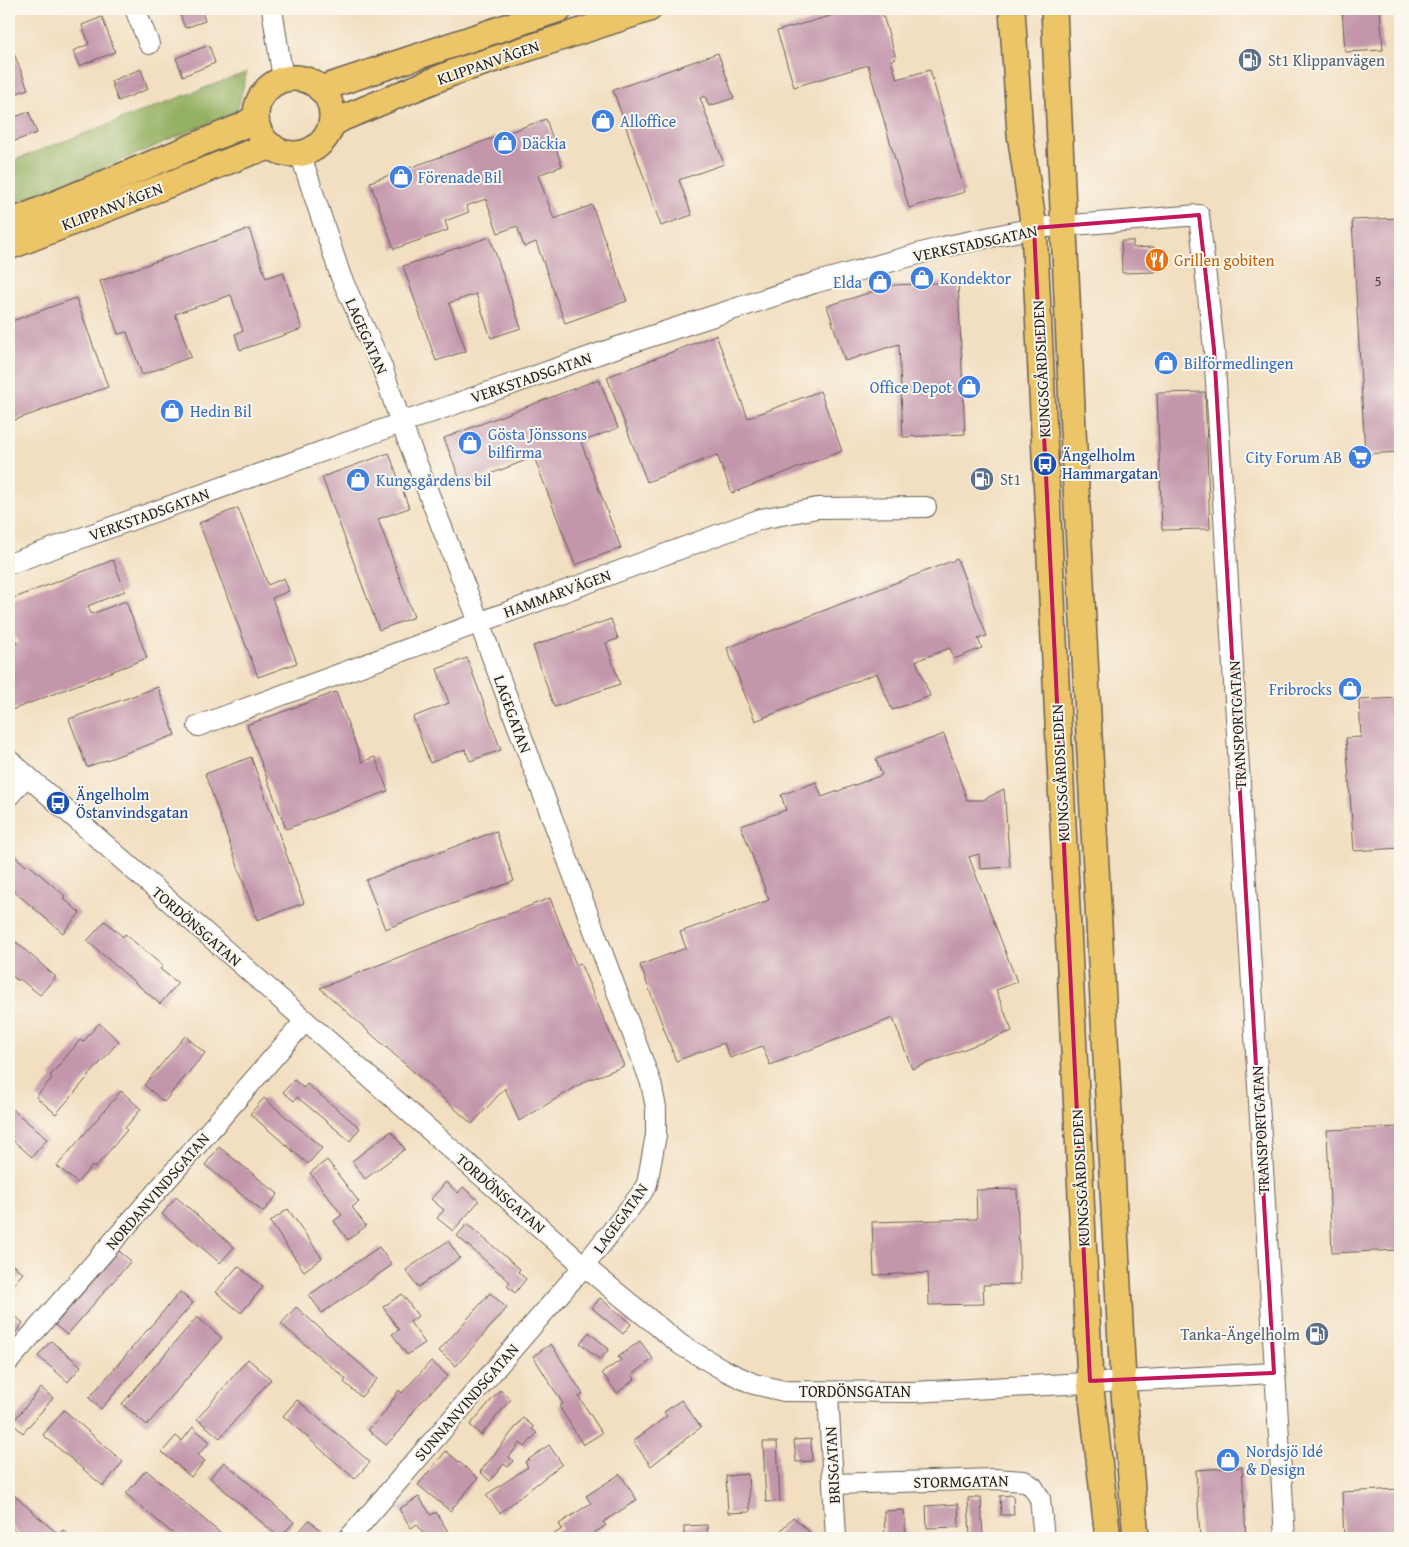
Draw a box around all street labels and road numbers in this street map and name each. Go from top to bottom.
street label: KLIPPANVÄGEN [434,33,543,91]
street label: KLIPPANVÄGEN [58,175,167,236]
street label: VERKSTADSGATAN [910,218,1040,268]
street label: LAGEGATAN [339,294,395,379]
street label: KUNGSGÅRDSLEDEN [1025,299,1057,438]
street label: VERKSTADSGATAN [467,345,595,409]
street label: VERKSTADSGATAN [85,481,213,547]
street label: HAMMARVÄGEN [500,562,615,624]
street label: TRANSPORTGATAN [1222,659,1252,790]
street label: LAGEGATAN [488,672,538,757]
street label: KUNGSGÅRDSLEDEN [1044,703,1076,842]
street label: TORDÖNSGATAN [147,880,248,972]
street label: TRANSPORTGATAN [1245,1064,1275,1195]
street label: KUNGSGÅRDSLEDEN [1064,1108,1096,1247]
street label: NORDANVINDSGATAN [99,1127,215,1255]
street label: TORDÖNSGATAN [451,1147,552,1239]
street label: LAGEGATAN [586,1178,654,1258]
street label: SUNNANVINDSGATAN [408,1337,524,1466]
street label: TORDÖNSGATAN [799,1379,912,1403]
street label: BRISGATAN [818,1425,846,1504]
street label: STORMGATAN [913,1468,1009,1494]

